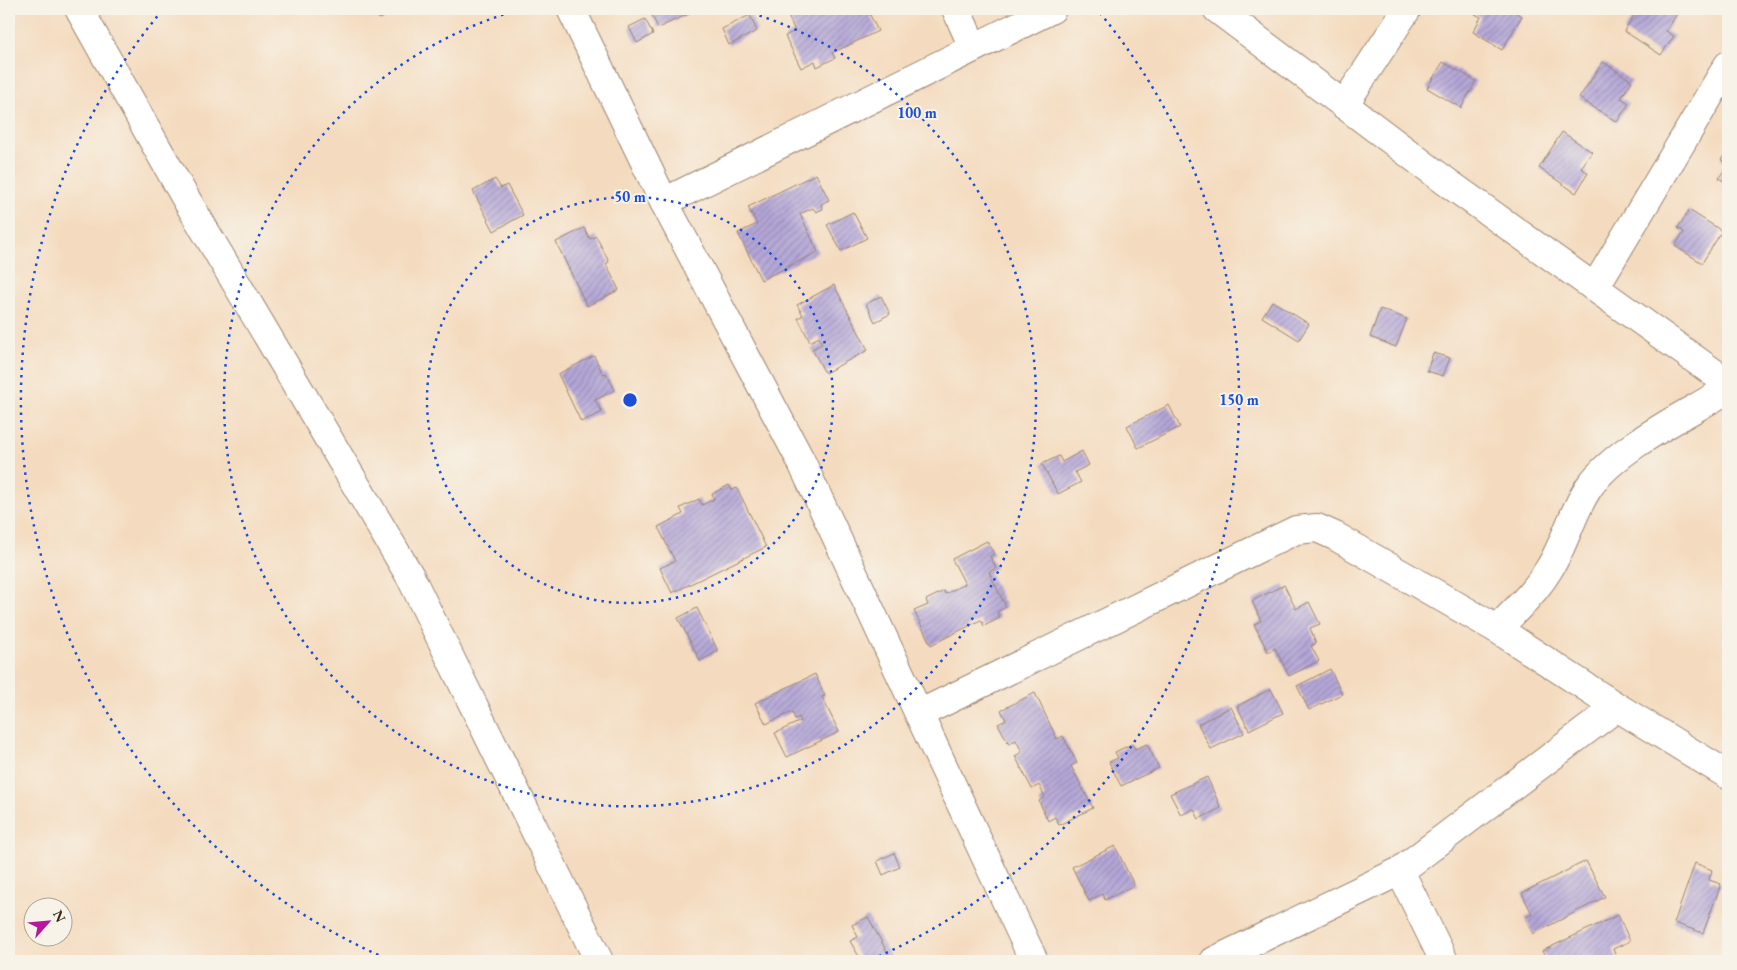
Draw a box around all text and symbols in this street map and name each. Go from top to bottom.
text: 100 m [897,103,937,122]
text: 50 m [614,187,646,206]
text: 150 m [1219,390,1259,409]
centre of rings [621,391,639,409]
north arrow [22,898,72,948]
text: N [49,907,70,926]

